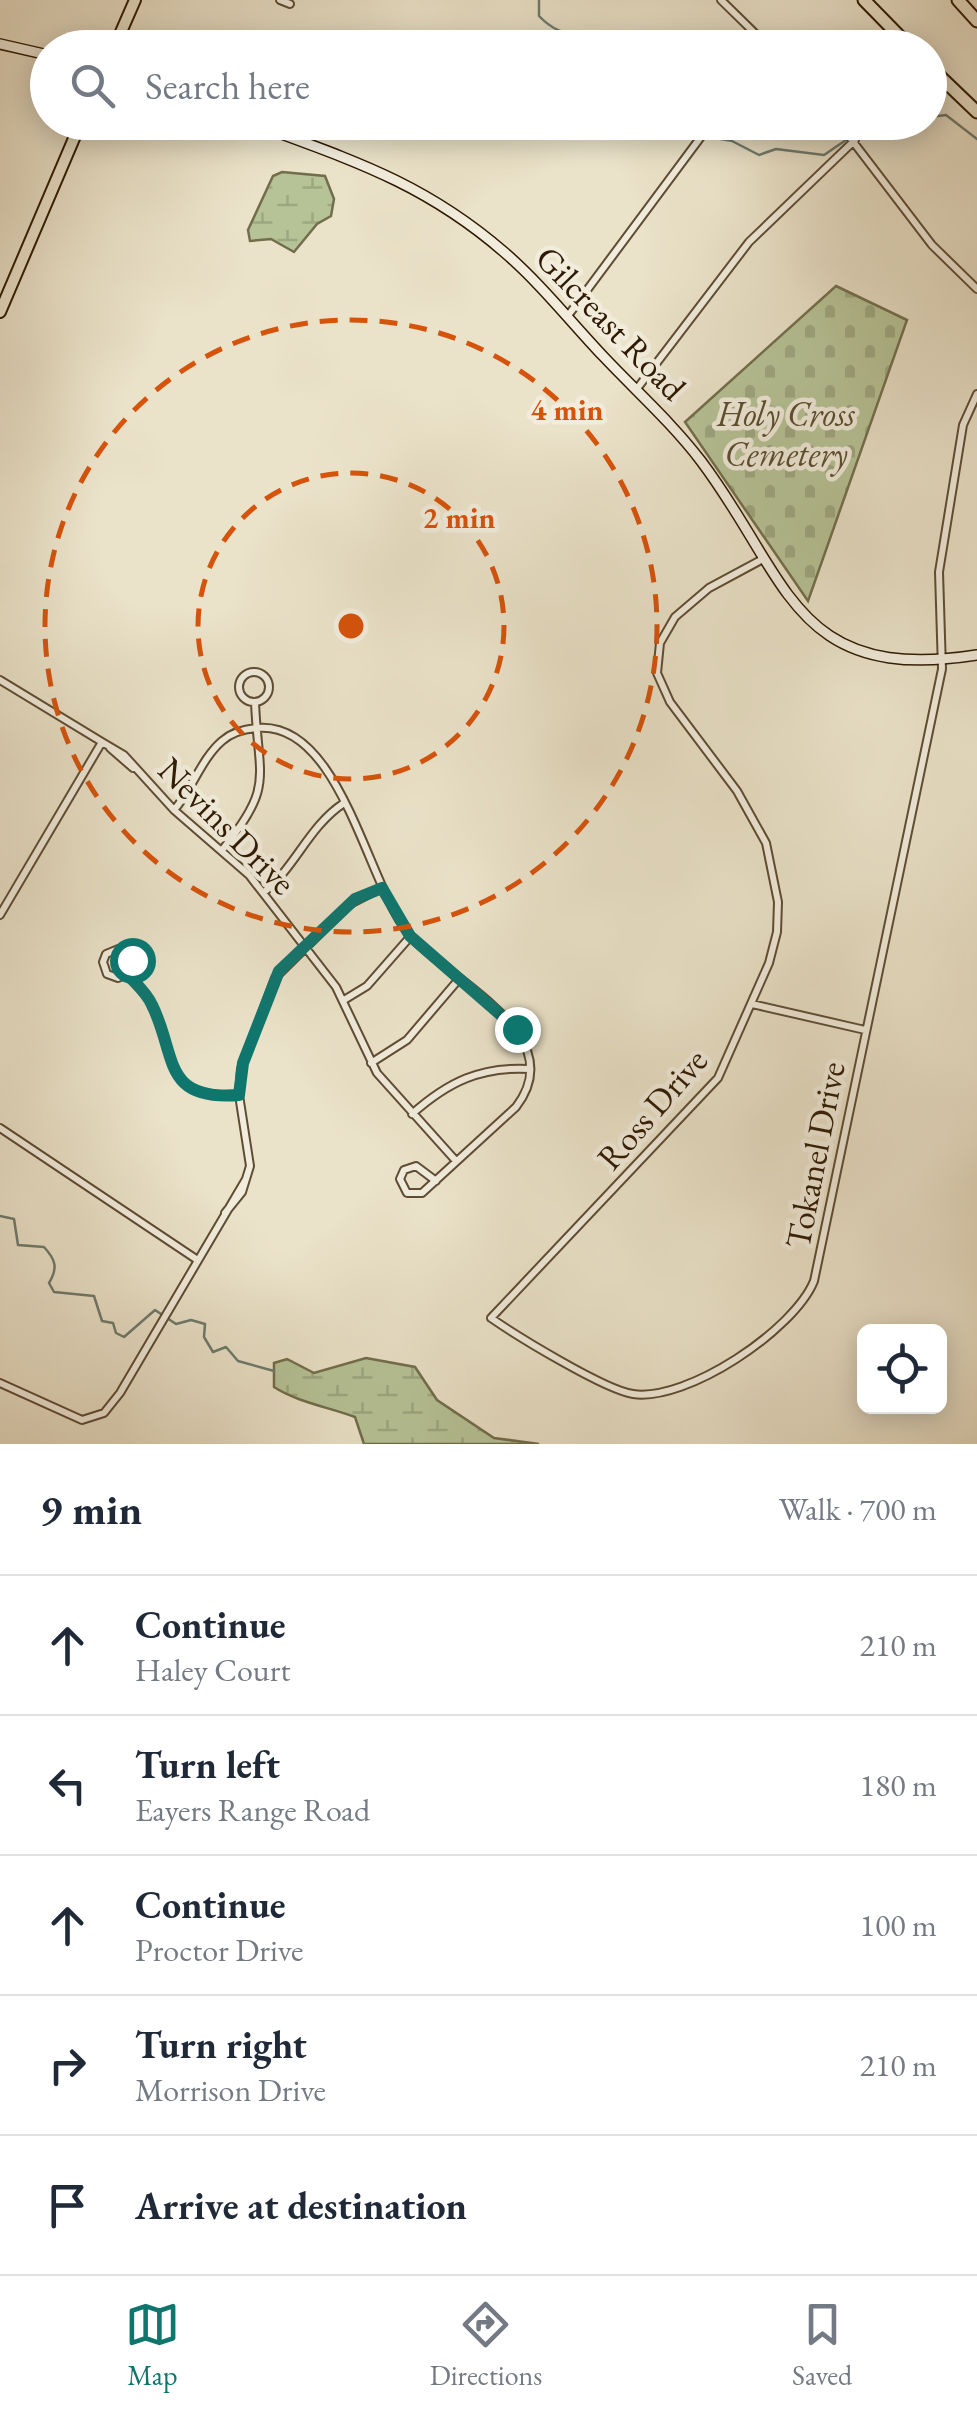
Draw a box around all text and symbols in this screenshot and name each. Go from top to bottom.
search box [30,30,947,140]
icon: search [65,58,120,113]
text: Search here [145,61,310,110]
street label: Gilcreast Road [526,236,697,410]
text: 4 min [530,390,604,429]
park label: Holy Cross Cemetery [716,391,855,477]
text: 2 min [422,498,496,537]
centre of rings [333,608,369,644]
street label: Nevins Drive [149,747,306,904]
route start [110,938,156,984]
route end [495,1007,541,1053]
street label: Ross Drive [587,1039,717,1179]
street label: Tokanel Drive [774,1058,855,1252]
map controls [857,1324,947,1414]
button: locate [857,1324,947,1414]
text: 9 min [40,1482,142,1537]
text: Walk · 700 m [779,1488,937,1530]
text: Continue [135,1600,286,1649]
icon: ahead [40,1618,95,1673]
text: 210 m [860,1624,937,1666]
text: Haley Court [135,1649,290,1691]
text: Turn left [135,1740,280,1789]
icon: left [40,1758,95,1813]
text: 180 m [860,1764,937,1806]
text: Eayers Range Road [135,1789,370,1831]
text: Continue [135,1880,286,1929]
icon: ahead [40,1898,95,1953]
text: 100 m [860,1904,937,1946]
text: Proctor Drive [135,1929,304,1971]
text: Turn right [135,2020,307,2069]
icon: right [40,2038,95,2093]
text: 210 m [860,2044,937,2086]
text: Morrison Drive [135,2069,326,2111]
icon: arrive [40,2178,95,2233]
text: Arrive at destination [135,2181,467,2230]
tab: Map [125,2297,180,2393]
tab: Directions [430,2297,542,2393]
tab: Saved [792,2297,852,2393]

